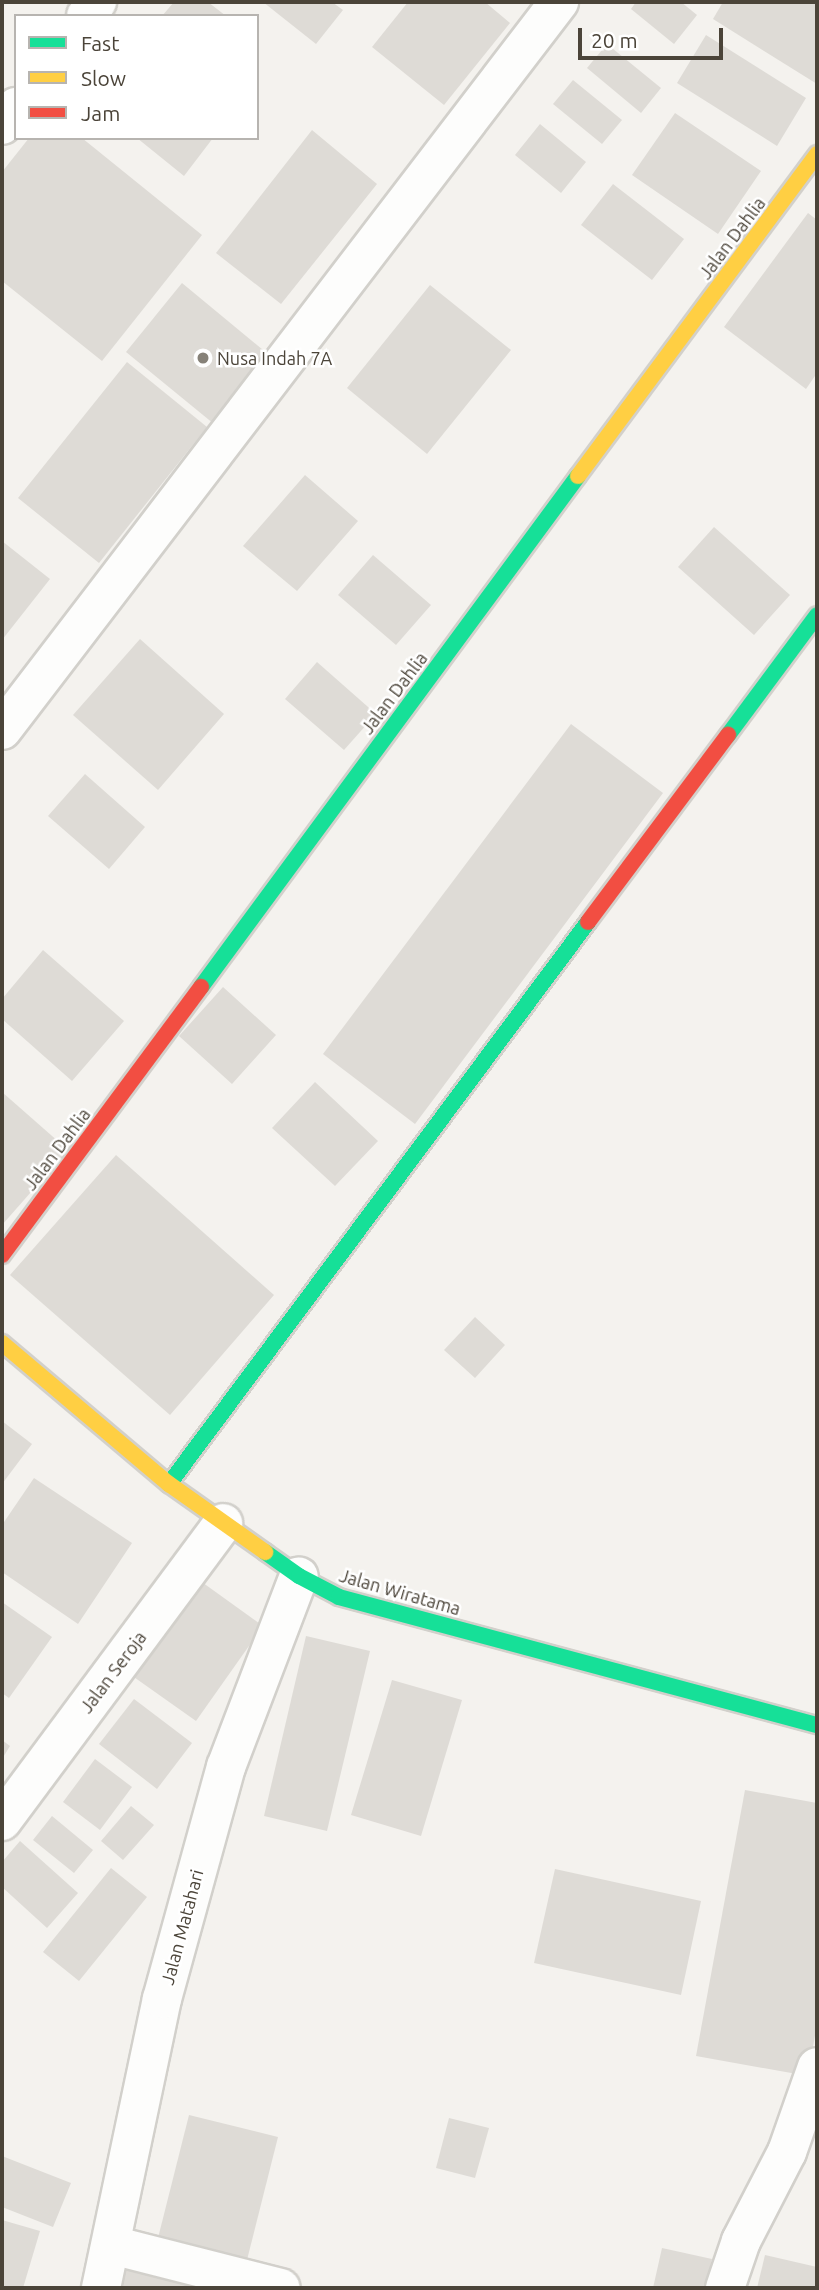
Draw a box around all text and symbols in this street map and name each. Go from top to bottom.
legend [14,14,259,140]
scale bar [581,14,726,58]
text: 20 m [591,28,638,52]
text: Fast [81,31,119,55]
text: Slow [81,66,126,90]
text: Jam [81,101,120,125]
street label: Jalan Dahlia [694,193,770,283]
place label: Nusa Indah 7A [217,347,332,369]
marker: Nusa Indah 7A [195,350,211,366]
street label: Jalan Dahlia [356,648,432,738]
street label: Jalan Dahlia [19,1104,95,1194]
street label: Jalan Wiratama [337,1564,463,1620]
street label: Jalan Seroja [75,1627,151,1717]
street label: Jalan Matahari [156,1867,208,1987]

